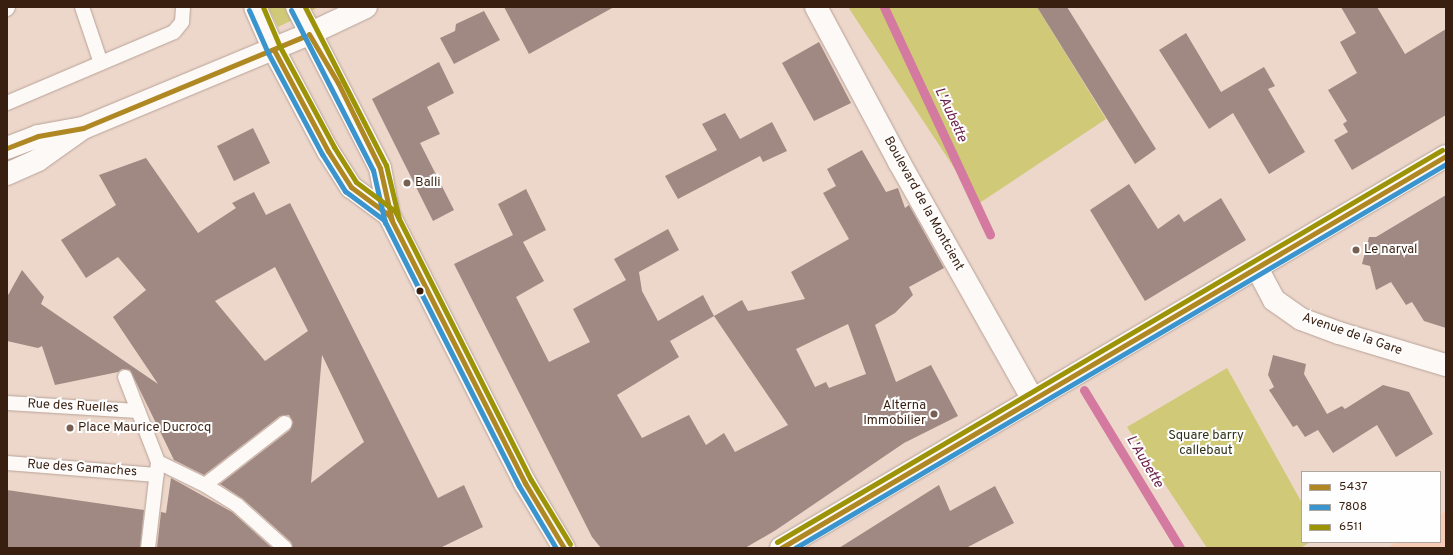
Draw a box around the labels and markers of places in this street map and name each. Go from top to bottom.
place label: Balli [415,175,441,191]
marker: Balli [402,178,412,188]
place label: Le narval [1364,242,1418,258]
marker: Le narval [1351,245,1361,255]
unlabelled marker [415,286,425,296]
place label: Alterna Immobilier [863,399,926,430]
marker: Alterna Immobilier [929,409,939,419]
place label: Place Maurice Ducrocq [78,420,211,436]
marker: Place Maurice Ducrocq [65,423,75,433]

